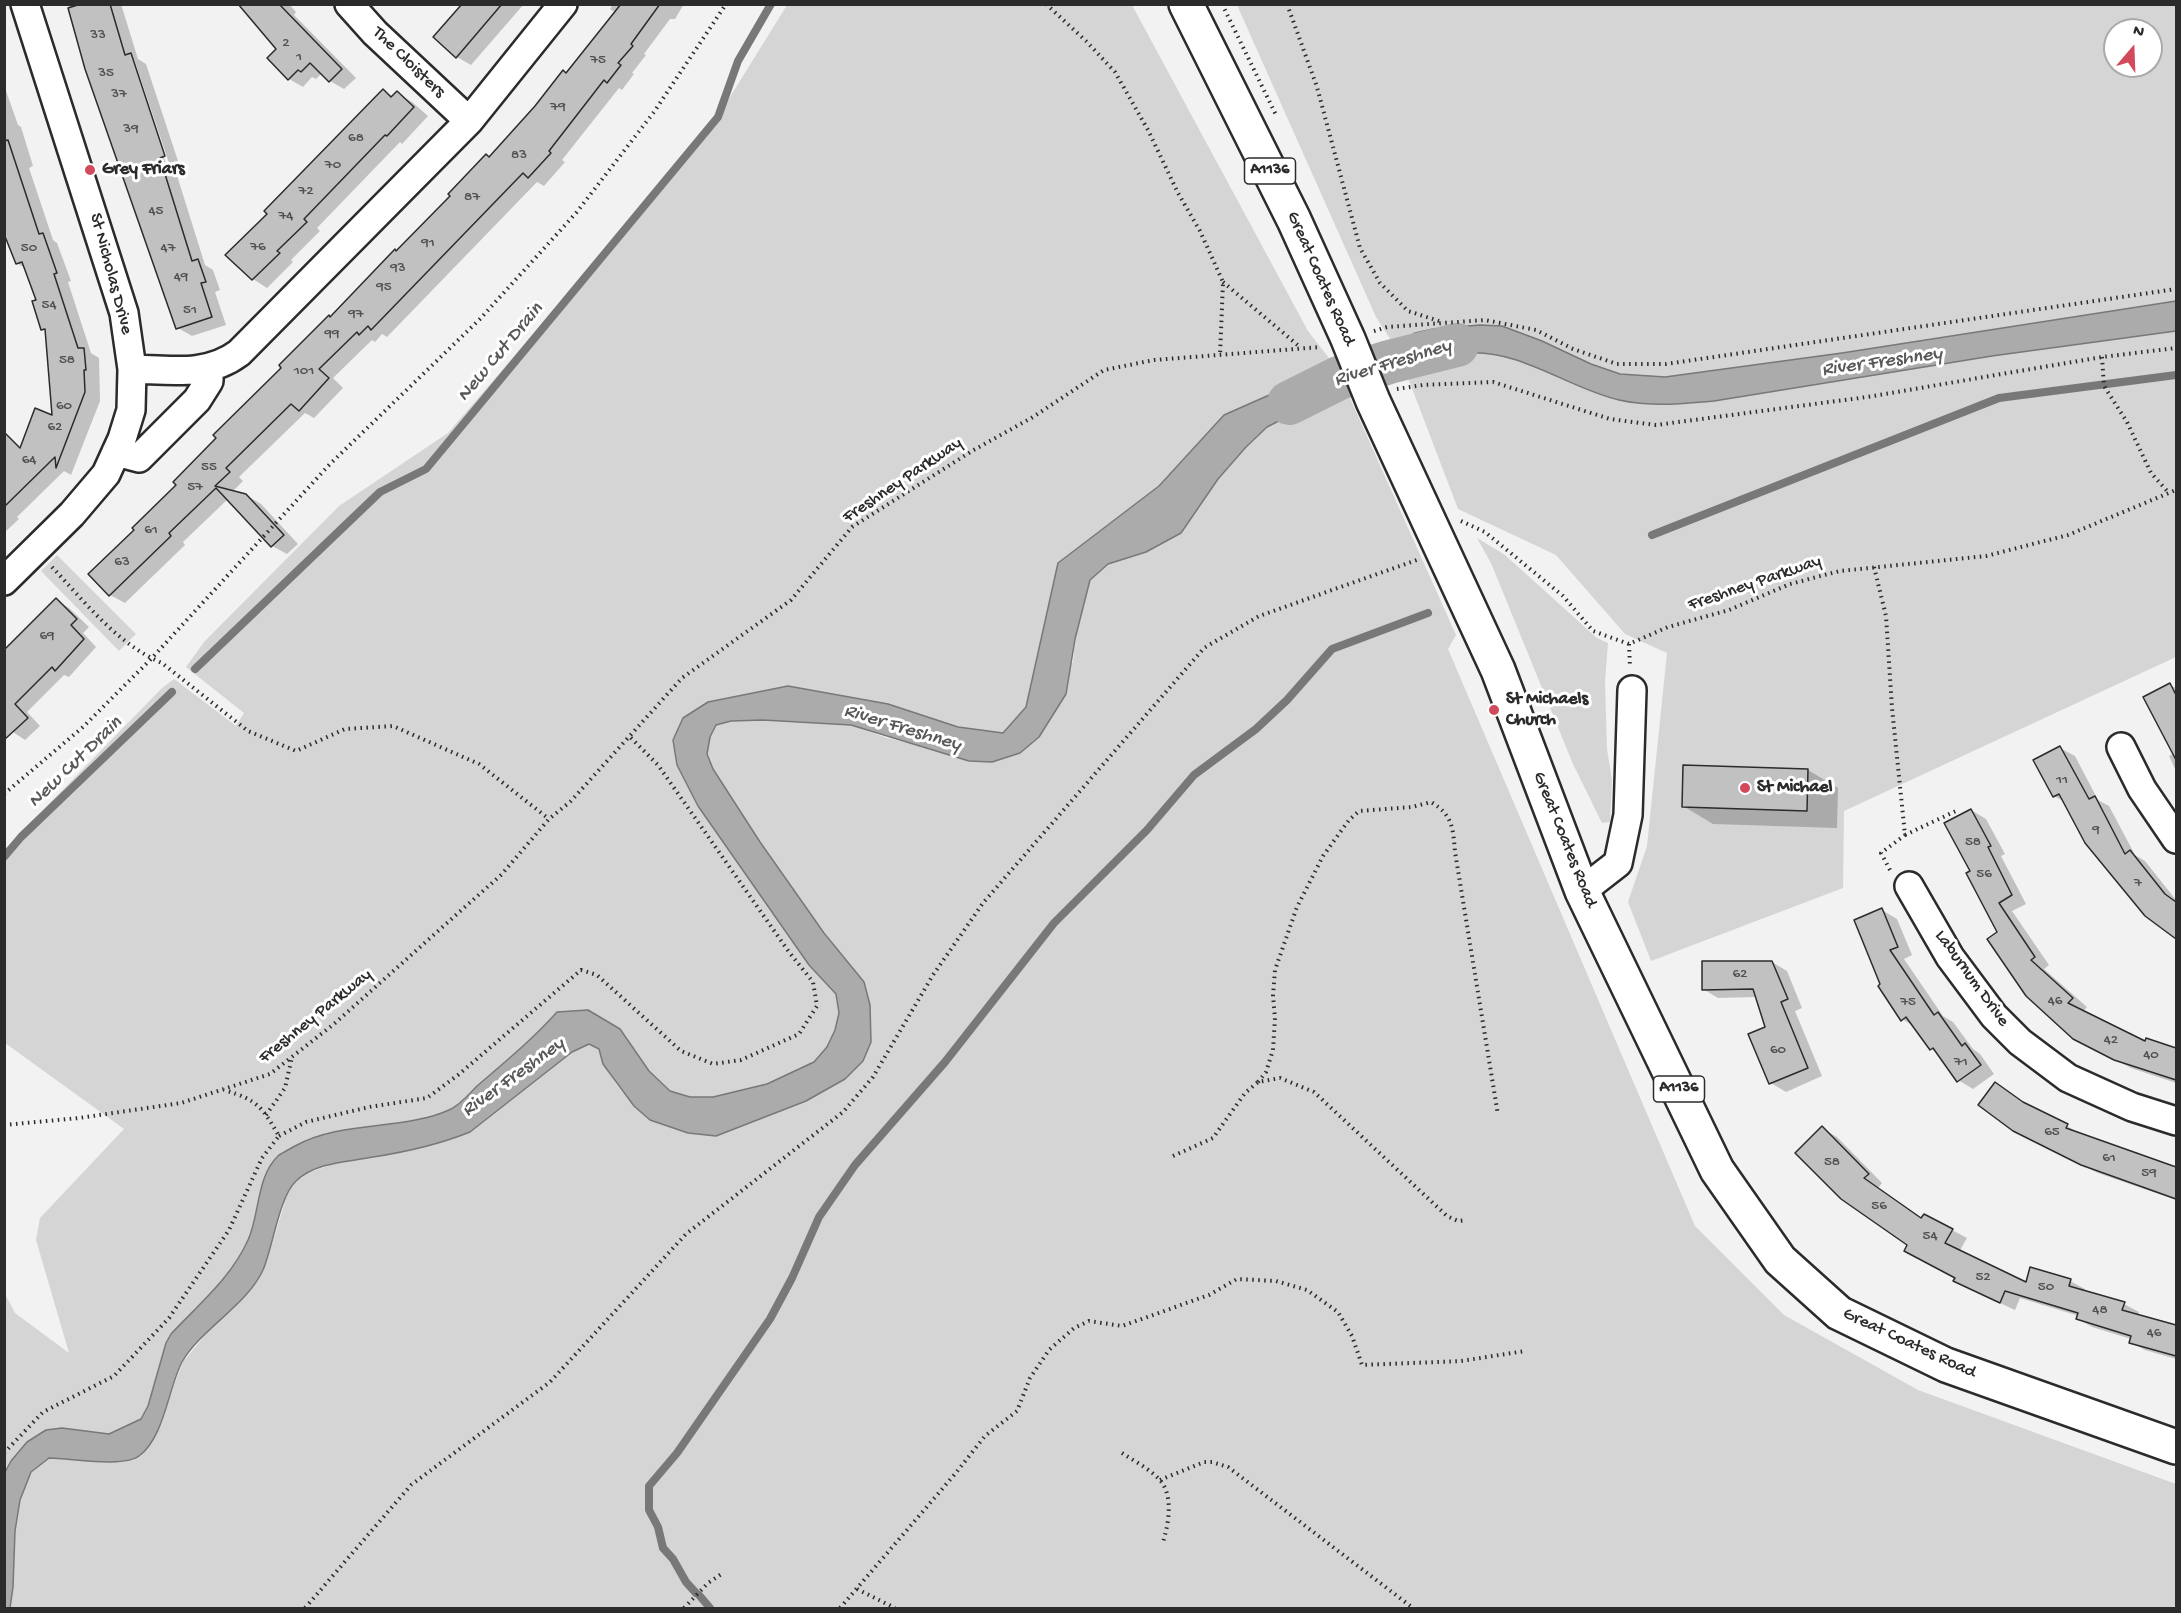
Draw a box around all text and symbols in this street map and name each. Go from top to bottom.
north arrow [2103,18,2163,78]
text: N [2130,22,2146,43]
street label: The Cloisters [367,23,449,103]
house number: 33 [90,27,106,45]
house number: 2 [282,35,290,53]
house number: 1 [296,49,302,67]
house number: 75 [590,52,606,70]
house number: 35 [98,65,114,83]
house number: 37 [111,86,127,104]
house number: 79 [550,99,566,117]
house number: 39 [123,121,139,139]
house number: 68 [348,130,364,148]
house number: 83 [511,147,527,165]
house number: 70 [325,157,341,175]
road number: A1136 [1244,158,1296,184]
place label: Grey Friars [102,159,185,181]
marker: Grey Friars [83,163,97,177]
house number: 72 [298,183,314,201]
house number: 87 [464,189,480,207]
house number: 45 [149,203,163,221]
house number: 74 [279,208,293,226]
street label: Great Coates Road [1281,209,1359,349]
street label: St Nicholas Drive [83,211,137,337]
house number: 91 [421,235,435,253]
house number: 76 [250,239,266,257]
house number: 50 [21,240,37,258]
house number: 47 [161,240,175,258]
house number: 93 [390,260,406,278]
house number: 49 [174,269,188,287]
house number: 95 [376,279,392,297]
house number: 54 [42,297,56,315]
water label: New Cut Drain [453,299,549,407]
house number: 51 [183,302,197,320]
house number: 97 [348,306,364,324]
house number: 99 [324,326,340,344]
water label: River Freshney [1332,335,1454,393]
water label: River Freshney [1820,343,1944,383]
house number: 58 [59,352,75,370]
house number: 101 [294,363,314,381]
house number: 60 [56,398,72,416]
house number: 62 [48,419,62,437]
street label: Freshney Parkway [839,433,967,529]
house number: 64 [22,452,36,470]
house number: 55 [201,459,217,477]
house number: 57 [187,479,203,497]
house number: 61 [144,522,158,540]
street label: Freshney Parkway [1686,551,1824,617]
house number: 63 [114,554,130,572]
house number: 69 [39,628,55,646]
place label: St Michaels Church [1506,689,1588,732]
water label: River Freshney [841,700,963,758]
marker: St Michaels Church [1487,703,1501,717]
water label: New Cut Drain [24,712,128,814]
street label: Great Coates Road [1527,769,1601,911]
house number: 11 [2056,772,2068,790]
place label: St Michael [1757,777,1832,799]
marker: St Michael [1738,781,1752,795]
house number: 9 [2092,822,2100,840]
house number: 58 [1965,834,1981,852]
house number: 56 [1976,866,1992,884]
house number: 7 [2134,875,2142,893]
street label: Laburnum Drive [1929,926,2013,1032]
street label: Freshney Parkway [255,965,377,1069]
house number: 62 [1733,966,1747,984]
house number: 46 [2048,993,2062,1011]
house number: 75 [1900,994,1916,1012]
house number: 42 [2104,1032,2118,1050]
water label: River Freshney [458,1033,570,1123]
house number: 60 [1770,1042,1786,1060]
house number: 40 [2143,1047,2159,1065]
house number: 71 [1954,1054,1968,1072]
road number: A1136 [1654,1076,1704,1102]
house number: 65 [2044,1124,2060,1142]
house number: 61 [2102,1150,2116,1168]
house number: 58 [1824,1154,1840,1172]
house number: 59 [2141,1165,2157,1183]
house number: 56 [1871,1198,1887,1216]
house number: 54 [1923,1228,1937,1246]
house number: 52 [1975,1269,1991,1287]
house number: 50 [2038,1279,2054,1297]
house number: 48 [2092,1302,2108,1320]
street label: Great Coates Road [1839,1304,1979,1384]
house number: 46 [2147,1325,2161,1343]

